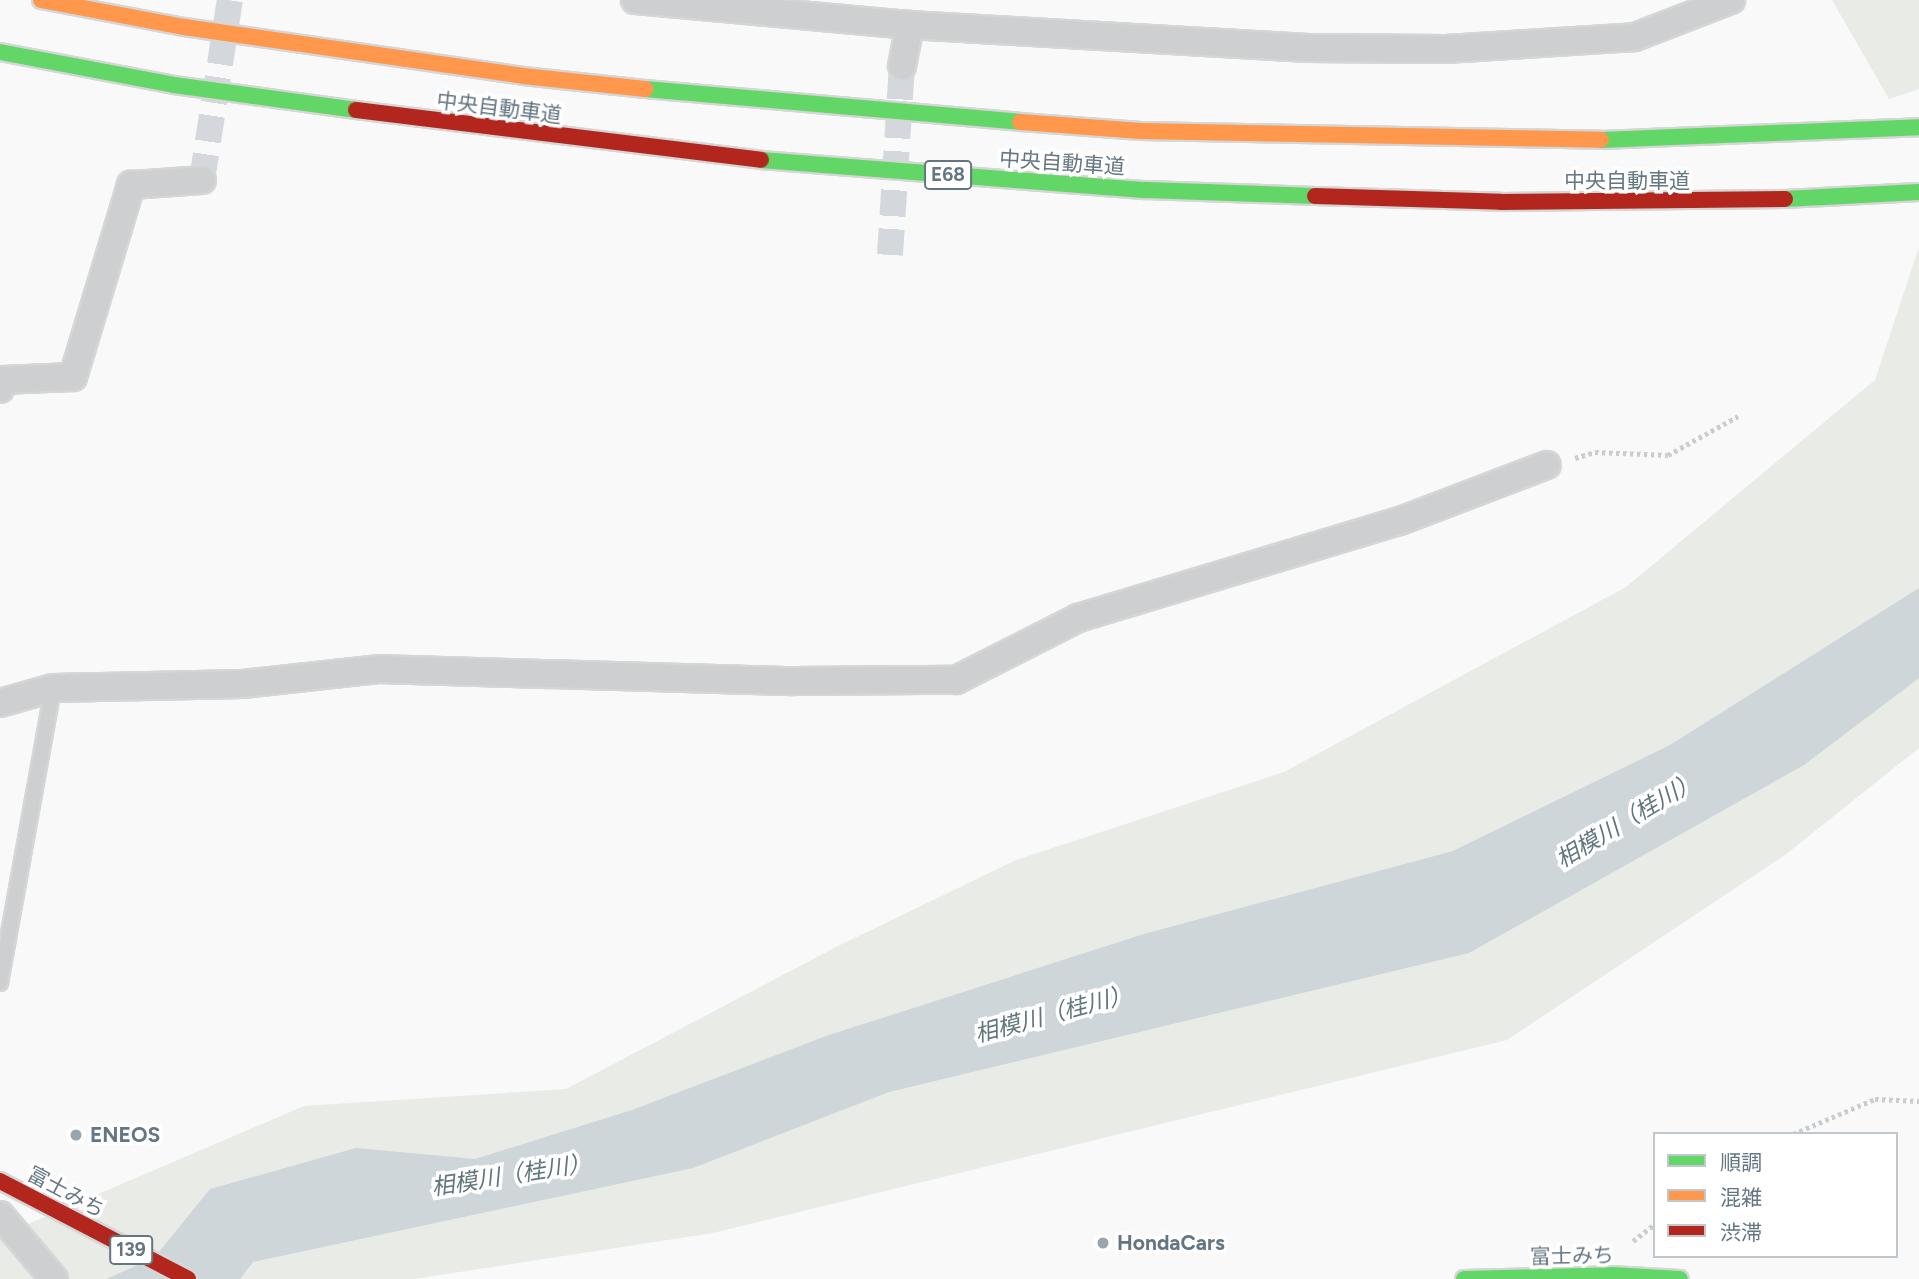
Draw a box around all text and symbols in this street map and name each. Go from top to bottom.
street label: 中央自動車道 [435,88,563,128]
street label: 中央自動車道 [998,146,1126,180]
road number: E68 [923,160,972,190]
street label: 中央自動車道 [1564,168,1690,194]
water label: 相模川（桂川） [1551,767,1703,873]
water label: 相模川（桂川） [972,980,1134,1048]
place label: ENEOS [90,1122,160,1148]
marker: ENEOS [68,1127,84,1143]
legend [1653,1132,1898,1258]
water label: 相模川（桂川） [429,1149,593,1201]
text: 順調 [1720,1150,1762,1175]
street label: 富士みち [23,1161,109,1223]
text: 混雑 [1720,1185,1762,1210]
text: 渋滞 [1720,1220,1762,1245]
place label: HondaCars [1117,1230,1225,1256]
road number: 139 [108,1234,154,1266]
marker: HondaCars [1095,1235,1111,1251]
street label: 富士みち [1530,1243,1614,1269]

